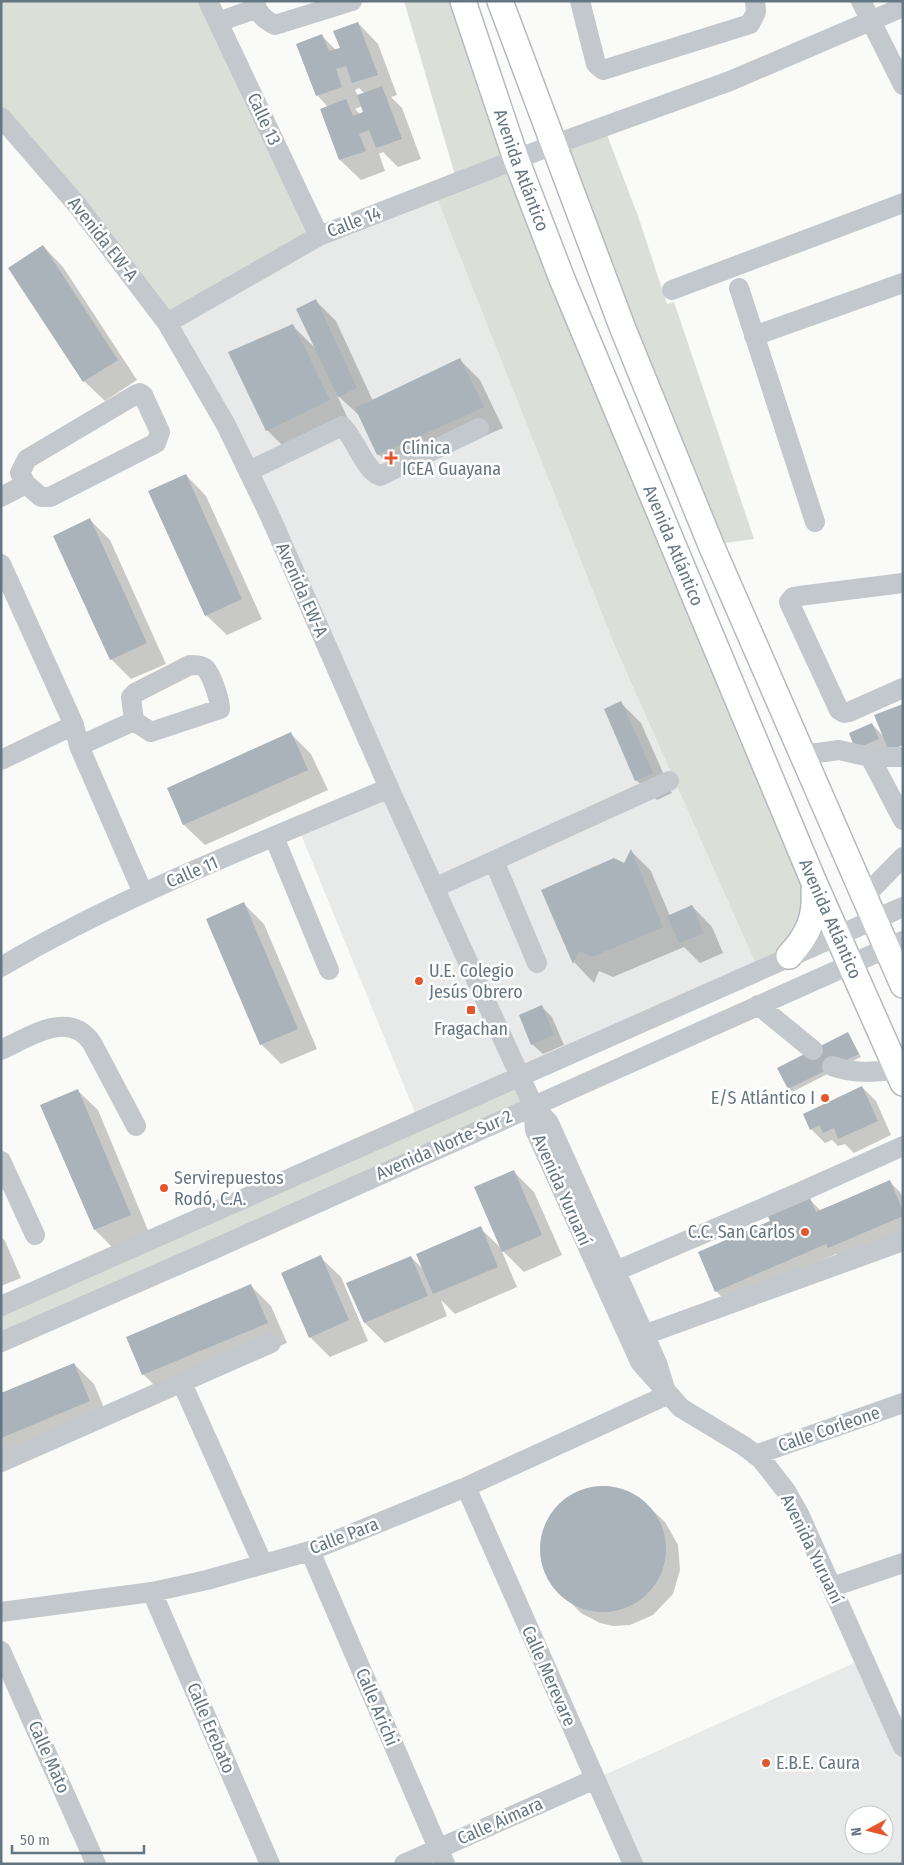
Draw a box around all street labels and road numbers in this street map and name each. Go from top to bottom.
street label: Calle 13 [242,89,286,149]
street label: Avenida Atlántico [489,106,554,234]
street label: Avenida EW-A [63,192,143,286]
street label: Calle 14 [324,202,384,242]
street label: Avenida Atlántico [638,482,708,609]
street label: Avenida EW-A [271,539,333,641]
street label: Calle 11 [163,851,221,893]
street label: Avenida Atlántico [794,856,866,982]
street label: Avenida Norte-Sur 2 [372,1105,516,1185]
street label: Avenida Yuruaní [528,1131,596,1249]
street label: Calle Corleone [775,1401,883,1457]
street label: Avenida Yuruaní [776,1491,848,1608]
street label: Calle Para [306,1513,382,1559]
street label: Calle Merevare [517,1622,581,1730]
street label: Calle Arichi [351,1665,403,1749]
street label: Calle Erebato [182,1679,240,1777]
street label: Calle Mato [23,1717,75,1797]
street label: Calle Aimara [454,1792,546,1850]

